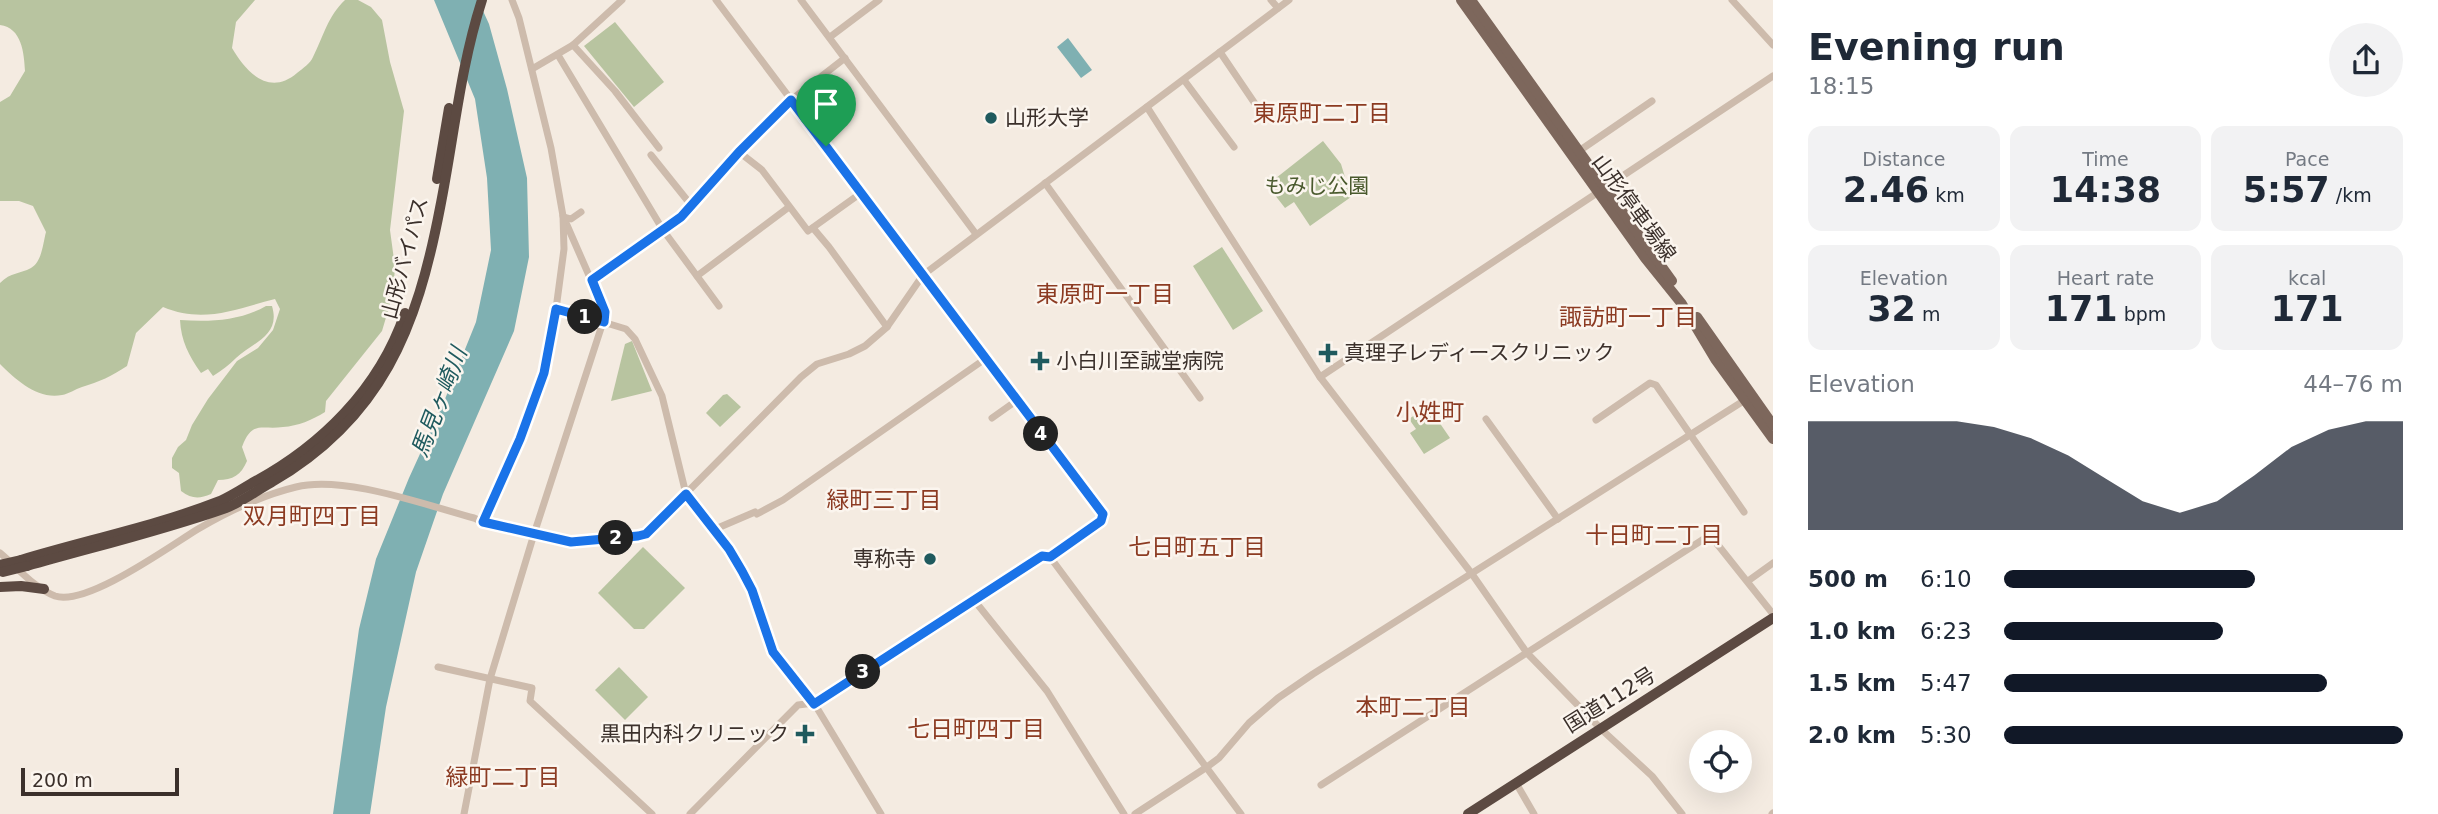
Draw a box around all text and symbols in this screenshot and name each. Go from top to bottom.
button: share [2329,23,2403,97]
text: Evening run [1808,25,2065,69]
text: 18:15 [1808,73,1874,99]
pin [796,74,856,146]
icon: arrive [807,85,845,123]
district label: 東原町二丁目 [1253,100,1391,126]
place label: 山形大学 [1005,106,1089,130]
marker: 山形大学 [983,110,999,126]
text: Distance [1862,148,1945,170]
text: Time [2082,148,2129,170]
text: Pace [2285,148,2329,170]
street label: 山形停車場線 [1587,150,1681,266]
text: 2.46 [1843,170,1929,210]
text: 14:38 [2050,170,2161,210]
text: 5:57 [2243,170,2330,210]
park label: もみじ公園 [1265,174,1370,198]
text: km [1929,184,1965,206]
text: /km [2330,184,2372,206]
street label: 山形バイパス [377,194,433,322]
text: Elevation [1860,267,1948,289]
text: Heart rate [2057,267,2154,289]
text: kcal [2288,267,2326,289]
district label: 東原町一丁目 [1036,281,1174,307]
text: 32 [1867,289,1916,329]
text: 171 [2045,289,2118,329]
text: 171 [2271,289,2344,329]
pin: 1 [568,300,602,334]
text: m [1916,303,1940,325]
text: bpm [2118,303,2166,325]
district label: 諏訪町一丁目 [1559,304,1697,330]
text: 1 [578,305,591,327]
water label: 馬見ヶ崎川 [406,341,473,460]
place label: 真理子レディースクリニック [1344,341,1614,365]
marker: 真理子レディースクリニック [1318,343,1338,363]
place label: 小白川至誠堂病院 [1056,349,1224,373]
marker: 小白川至誠堂病院 [1030,351,1050,371]
text: Elevation [1808,371,1915,397]
text: 44–76 m [2303,371,2403,397]
district label: 小姓町 [1396,399,1465,425]
pin: 4 [1024,416,1058,452]
text: 4 [1034,422,1047,444]
district label: 緑町三丁目 [827,487,942,513]
district label: 双月町四丁目 [243,503,381,529]
pin: 2 [598,520,634,556]
district label: 十日町二丁目 [1585,522,1723,548]
text: 2 [609,526,622,548]
district label: 七日町五丁目 [1128,534,1266,560]
place label: 専称寺 [853,547,916,571]
marker: 専称寺 [922,551,938,567]
text: 500 m [1808,566,1888,592]
text: 6:10 [1920,566,1972,592]
text: 1.0 km [1808,618,1896,644]
text: 6:23 [1920,618,1972,644]
pin: 3 [846,654,880,690]
text: 3 [856,660,869,682]
street label: 国道112号 [1560,663,1660,737]
text: 1.5 km [1808,670,1896,696]
text: 5:47 [1920,670,1972,696]
district label: 本町二丁目 [1356,694,1471,720]
district label: 七日町四丁目 [907,716,1045,742]
place label: 黒田内科クリニック [600,722,789,746]
text: 2.0 km [1808,722,1896,748]
text: 5:30 [1920,722,1972,748]
marker: 黒田内科クリニック [795,724,815,744]
map controls [1689,730,1752,793]
button: locate [1689,730,1752,793]
district label: 緑町二丁目 [446,764,561,790]
scale bar [21,765,178,797]
text: 200 m [32,769,93,791]

